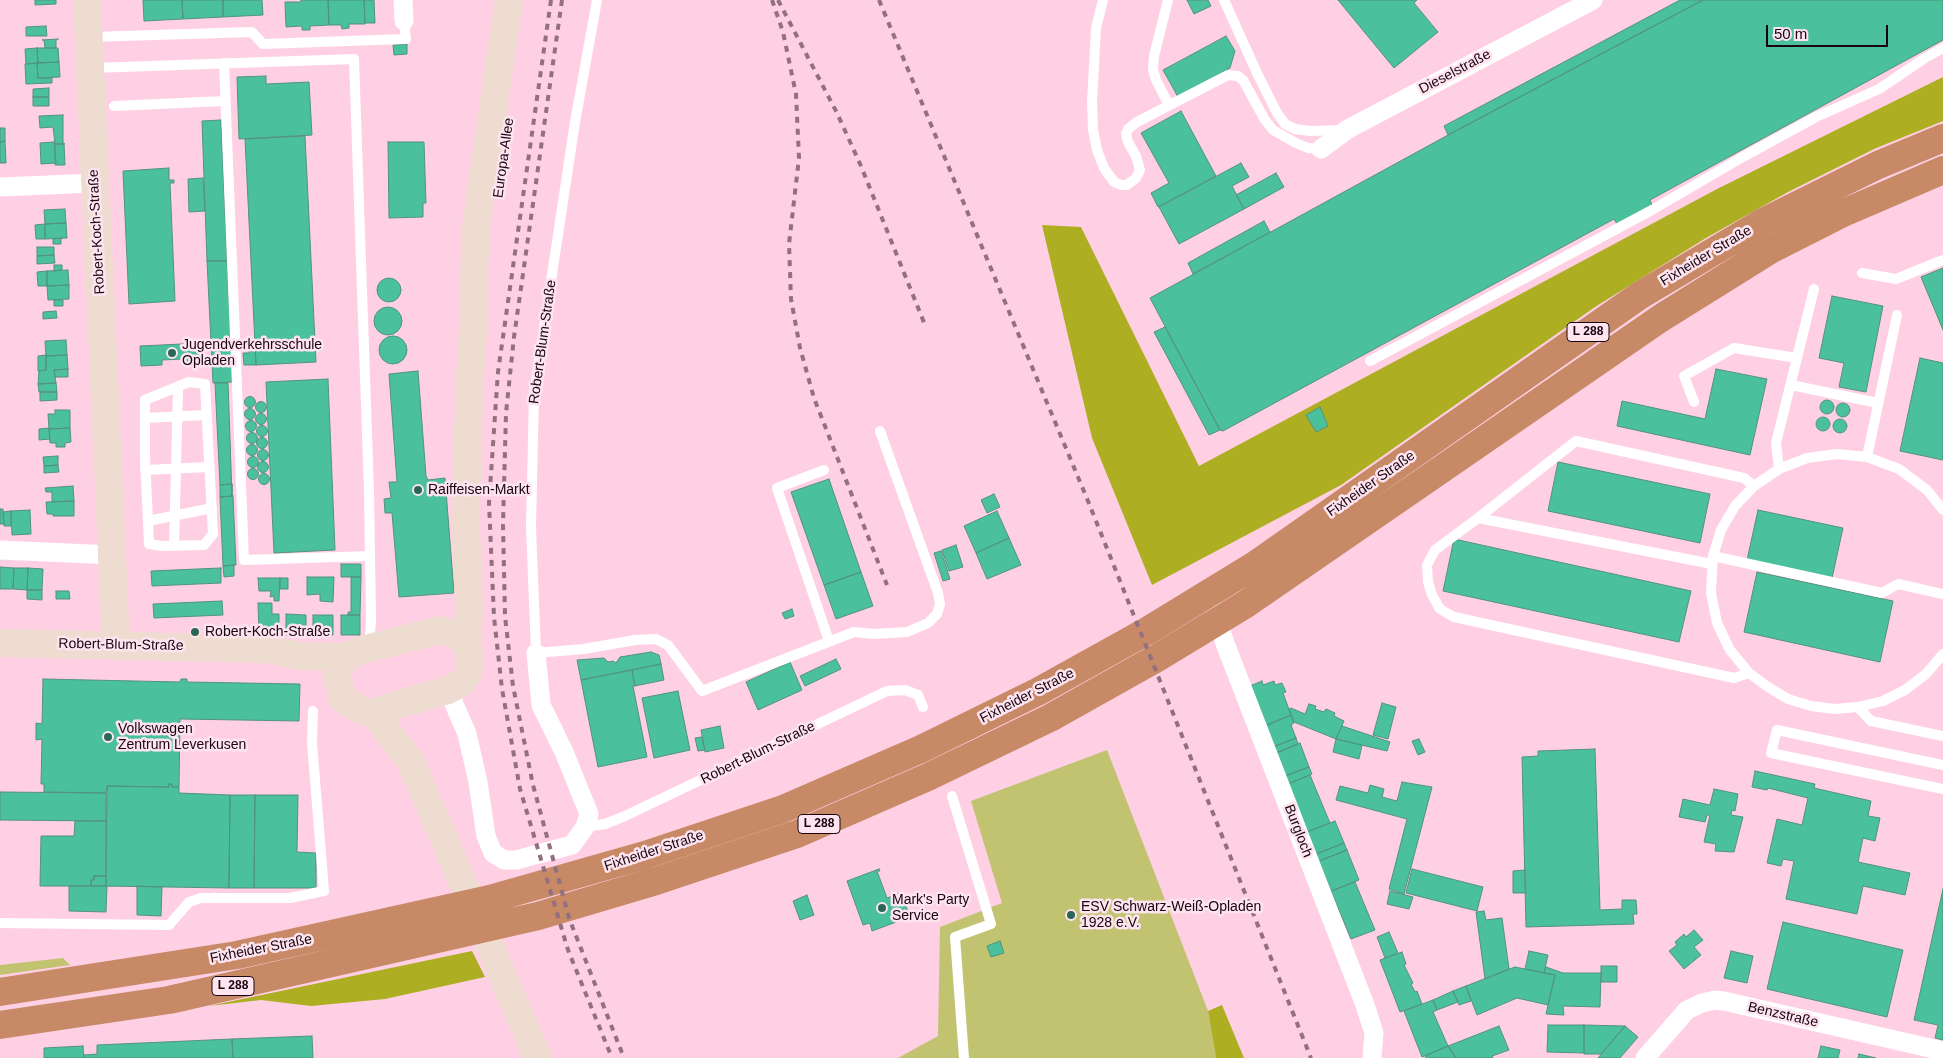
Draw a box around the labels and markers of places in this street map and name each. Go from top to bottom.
place label: Jugendverkehrsschule Opladen [182,337,322,370]
marker: Jugendverkehrsschule Opladen [166,347,178,359]
place label: Raiffeisen-Markt [428,482,530,498]
marker: Raiffeisen-Markt [412,484,424,496]
place label: Robert-Koch-Straße [205,624,330,640]
marker: Robert-Koch-Straße [189,626,201,638]
place label: Volkswagen Zentrum Leverkusen [118,721,246,754]
marker: Volkswagen Zentrum Leverkusen [102,731,114,743]
place label: Mark's Party Service [892,892,969,924]
place label: ESV Schwarz-Weiß-Opladen 1928 e.V. [1081,899,1261,932]
marker: Mark's Party Service [876,902,888,914]
marker: ESV Schwarz-Weiß-Opladen 1928 e.V. [1065,909,1077,921]

